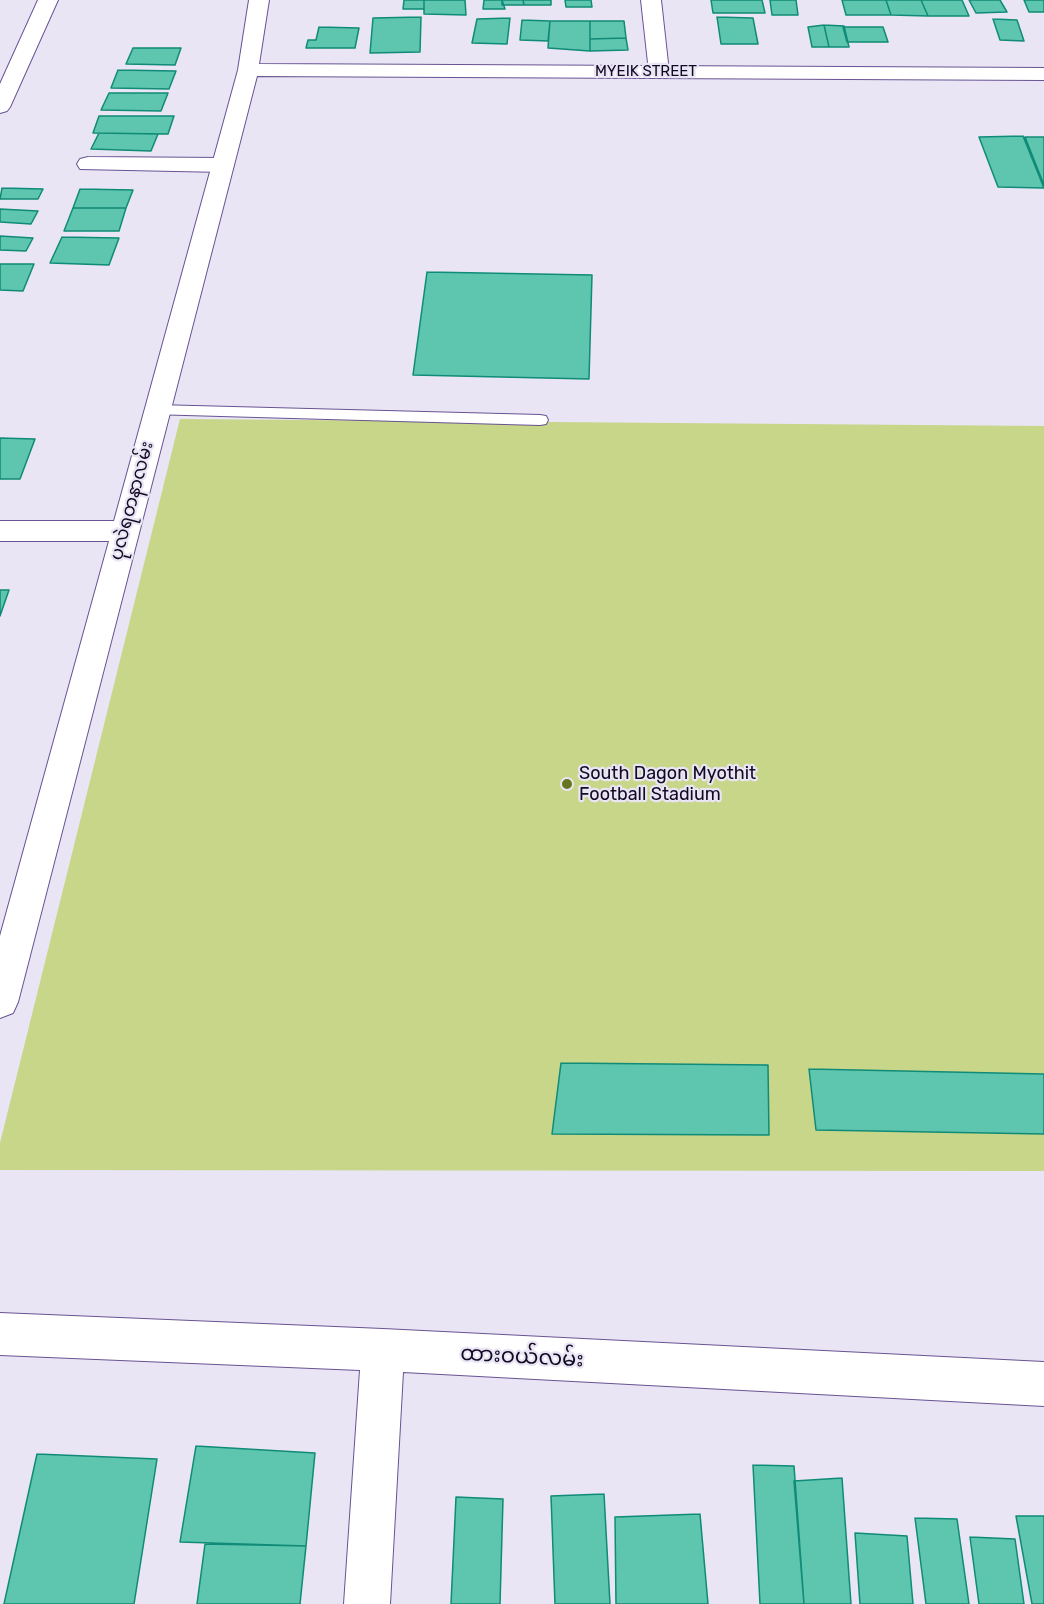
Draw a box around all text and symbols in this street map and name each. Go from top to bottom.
street label: MYEIK STREET [595,63,697,81]
street label: ပုလဲရတနာလမ်း [106,439,158,563]
place label: South Dagon Myothit Football Stadium [579,763,756,806]
marker: South Dagon Myothit Football Stadium [560,777,574,791]
street label: ထားဝယ်လမ်း [460,1341,584,1373]

